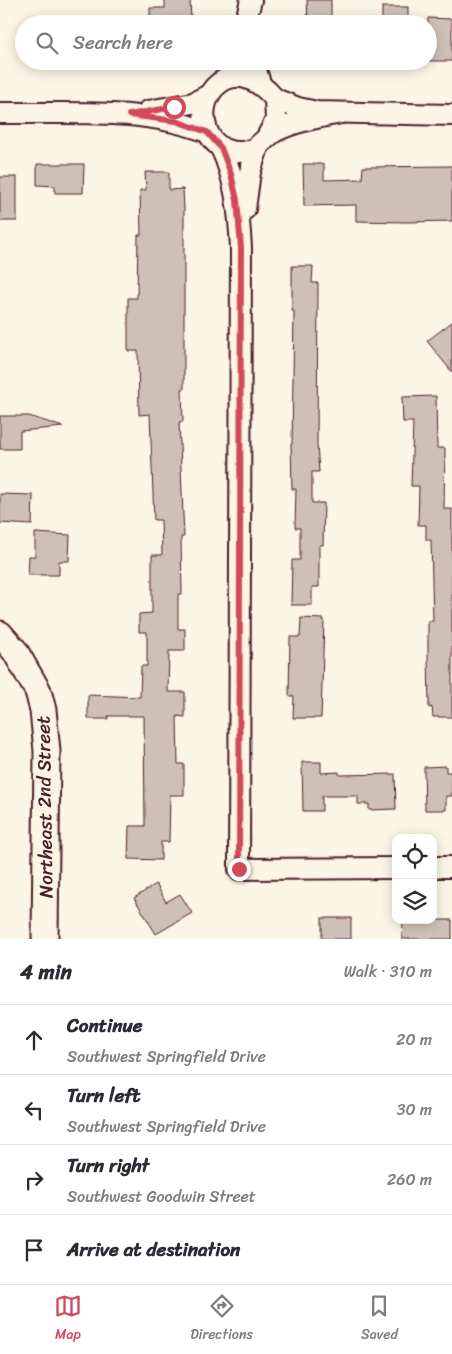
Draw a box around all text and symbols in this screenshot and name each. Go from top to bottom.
search box [15,15,437,70]
text: Search here [73,26,173,59]
icon: search [33,29,61,57]
route start [163,96,186,119]
street label: Northeast 2nd Street [26,716,63,898]
map controls [392,834,437,924]
button: locate [392,834,437,879]
route end [228,858,251,881]
button: layers [392,879,437,924]
text: 4 min [20,953,72,991]
text: Walk · 310 m [344,957,432,986]
text: Continue [67,1009,143,1042]
text: 20 m [396,1025,432,1054]
icon: ahead [20,1026,48,1054]
text: Southwest Springfield Drive [67,1042,266,1071]
text: Turn left [67,1079,140,1112]
text: 30 m [397,1095,432,1124]
icon: left [20,1096,48,1124]
text: Southwest Springfield Drive [67,1112,266,1141]
text: Turn right [67,1149,149,1182]
text: 260 m [387,1165,432,1194]
icon: right [20,1166,48,1194]
text: Southwest Goodwin Street [67,1182,256,1211]
text: Arrive at destination [67,1233,240,1266]
icon: arrive [20,1236,48,1264]
tab: Map [54,1292,82,1347]
tab: Directions [190,1292,253,1347]
tab: Saved [361,1292,398,1347]

